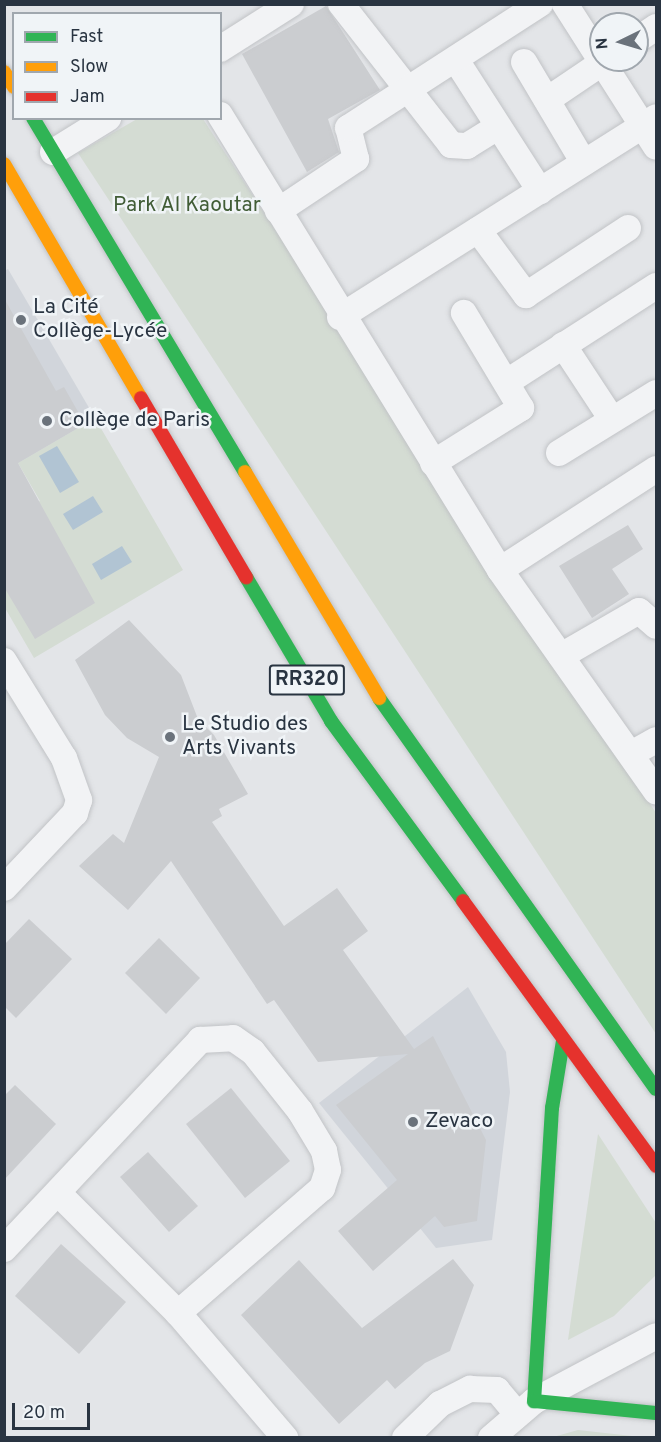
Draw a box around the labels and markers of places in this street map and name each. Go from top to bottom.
place label: La Cité Collège-Lycée [33,295,167,345]
marker: La Cité Collège-Lycée [14,313,28,327]
place label: Collège de Paris [59,408,210,434]
marker: Collège de Paris [40,414,54,428]
place label: Le Studio des Arts Vivants [182,712,308,762]
marker: Le Studio des Arts Vivants [163,730,177,744]
place label: Zevaco [425,1109,493,1135]
marker: Zevaco [406,1115,420,1129]

